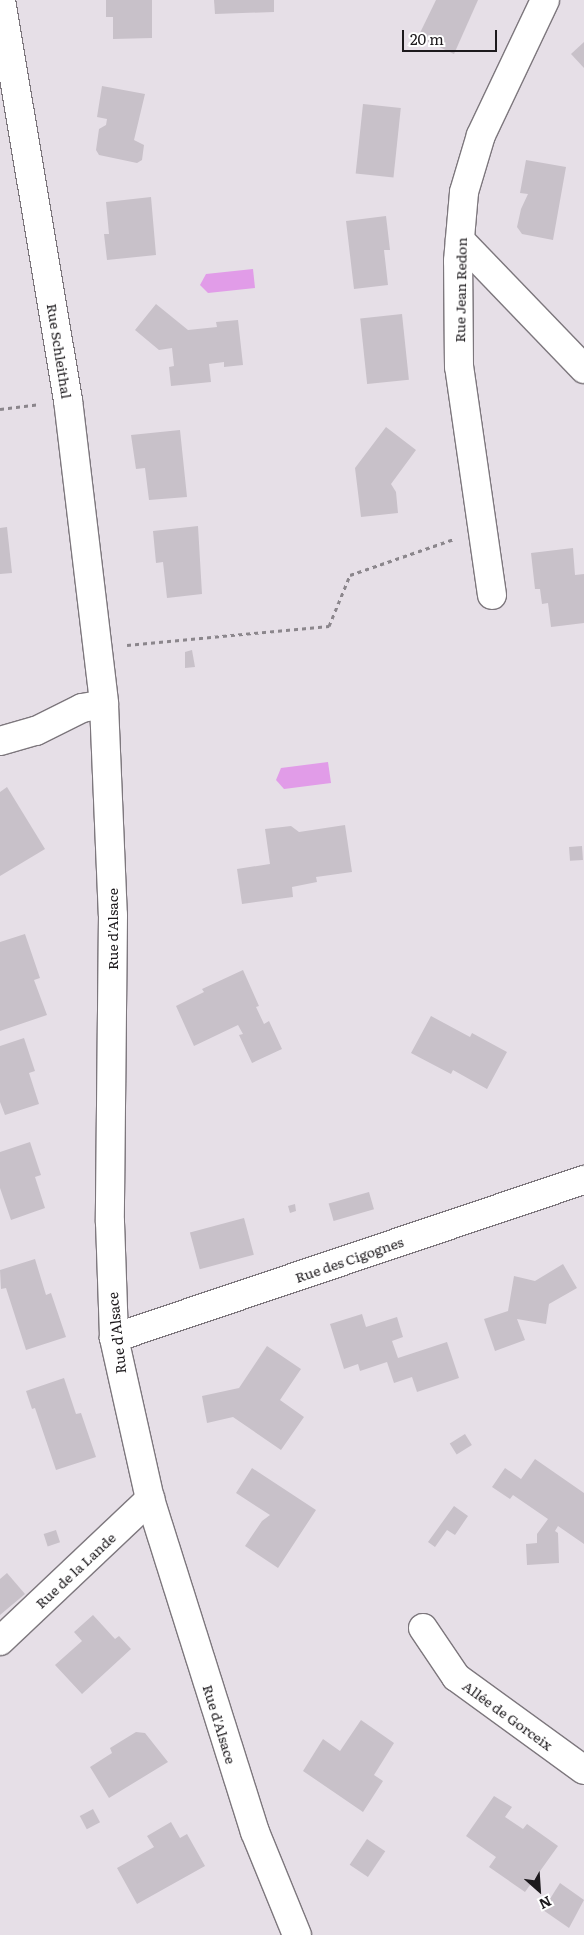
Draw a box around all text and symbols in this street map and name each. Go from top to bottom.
scale bar [404,20,499,52]
text: 20 m [410,27,444,50]
street label: Rue Jean Redon [451,237,469,343]
street label: Rue Schleithal [44,302,76,400]
street label: Rue d'Alsace [104,888,120,970]
street label: Rue des Cigognes [293,1233,405,1285]
street label: Rue d'Alsace [103,1291,129,1375]
street label: Rue de la Lande [32,1529,118,1611]
street label: Allée de Gorceix [460,1677,556,1753]
street label: Rue d'Alsace [200,1682,240,1766]
north arrow [514,1865,564,1915]
text: N [536,1892,555,1915]

